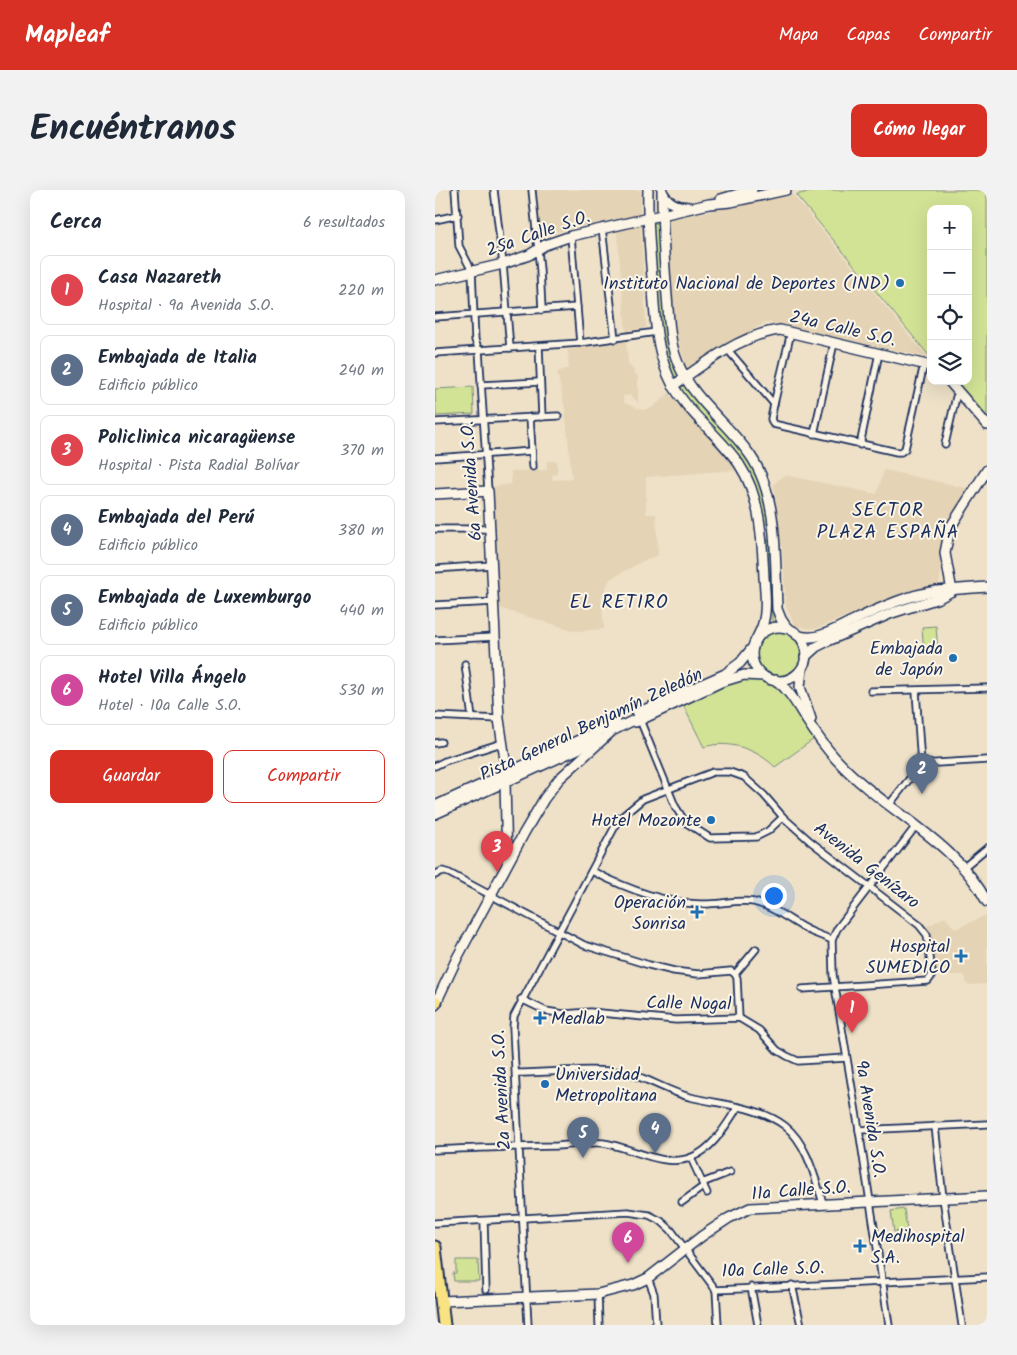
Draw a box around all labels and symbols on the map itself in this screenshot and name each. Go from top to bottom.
street label: 25a Calle S.O. [483,203,594,266]
place label: Instituto Nacional de Deportes (IND) [603,270,890,299]
marker: Instituto Nacional de Deportes (IND) [894,277,906,289]
street label: 24a Calle S.O. [787,303,899,356]
street label: 6a Avenida S.O. [454,420,491,542]
district label: SECTOR PLAZA ESPAÑA [817,496,959,548]
district label: EL RETIRO [569,588,669,618]
place label: Embajada de Japón [870,635,943,685]
marker: Embajada de Japón [947,652,959,664]
street label: Pista General Benjamín Zeledón [475,661,708,790]
pin: 2 [906,753,938,794]
place label: Hotel Mozonte [591,807,701,836]
marker: Hotel Mozonte [705,814,717,826]
street label: Avenida Genízaro [806,815,926,917]
pin: 3 [481,831,513,872]
your location [761,883,787,909]
place label: Operación Sonrisa [614,889,686,939]
marker: Operación Sonrisa [690,905,704,919]
place label: Hospital SUMEDICO [866,933,951,983]
marker: Hospital SUMEDICO [954,949,968,963]
street label: Calle Nogal [646,989,732,1020]
pin: 1 [836,992,868,1033]
place label: Medlab [551,1005,605,1034]
marker: Medlab [533,1011,547,1025]
street label: 2a Avenida S.O. [485,1029,520,1151]
street label: 9a Avenida S.O. [846,1058,893,1180]
place label: Universidad Metropolitana [555,1061,657,1111]
marker: Universidad Metropolitana [539,1078,551,1090]
pin: 4 [639,1113,671,1154]
pin: 5 [567,1117,599,1158]
street label: 11a Calle S.O. [750,1174,852,1209]
pin: 6 [612,1222,644,1263]
place label: Medihospital S.A. [871,1223,965,1273]
marker: Medihospital S.A. [853,1239,867,1253]
street label: 10a Calle S.O. [721,1254,825,1287]

